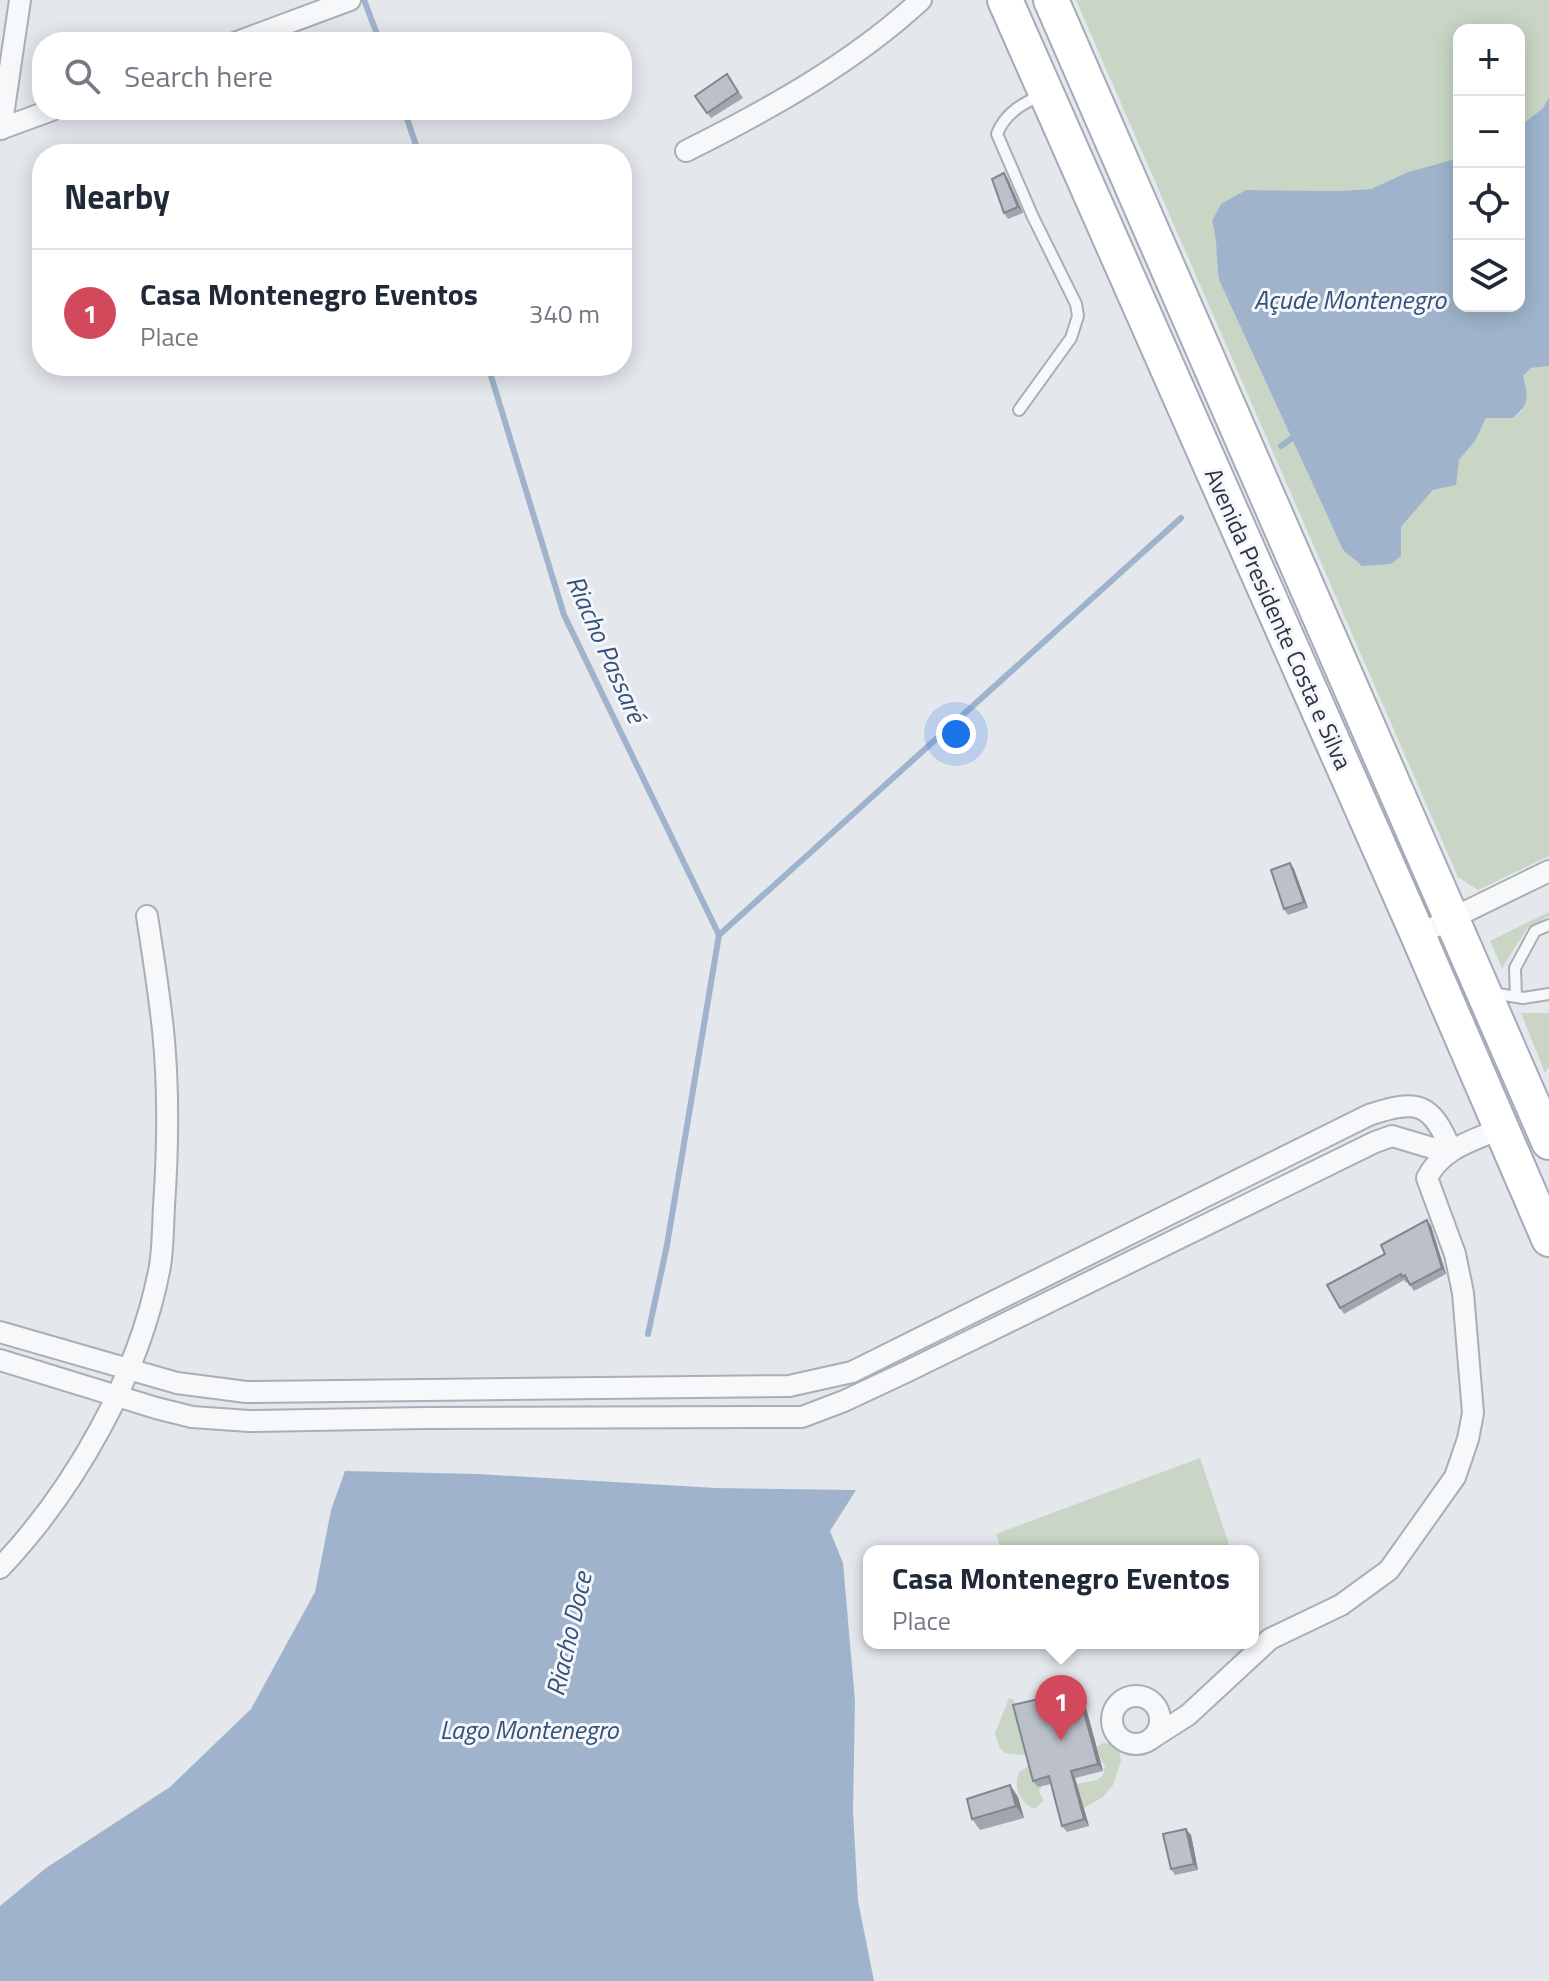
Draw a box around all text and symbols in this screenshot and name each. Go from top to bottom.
map controls [1453,24,1525,312]
button: + [1453,24,1525,96]
search box [32,32,632,120]
text: Search here [124,53,273,99]
icon: search [60,54,104,98]
button: − [1453,96,1525,168]
button: locate [1453,168,1525,240]
text: Nearby [64,170,170,222]
button: layers [1453,240,1525,312]
text: Casa Montenegro Eventos [140,271,478,317]
water label: Açude Montenegro [1254,280,1447,319]
text: 1 [83,294,97,333]
text: 340 m [529,294,600,333]
text: Place [140,317,199,356]
street label: Avenida Presidente Costa e Silva [1196,462,1362,775]
water label: Riacho Passaré [557,569,657,730]
your location [936,714,976,754]
popup [863,1545,1259,1649]
text: Casa Montenegro Eventos [892,1555,1230,1601]
water label: Riacho Doce [535,1566,602,1700]
text: Place [892,1601,951,1640]
pin: 1 [1035,1675,1087,1741]
water label: Lago Montenegro [440,1710,620,1749]

